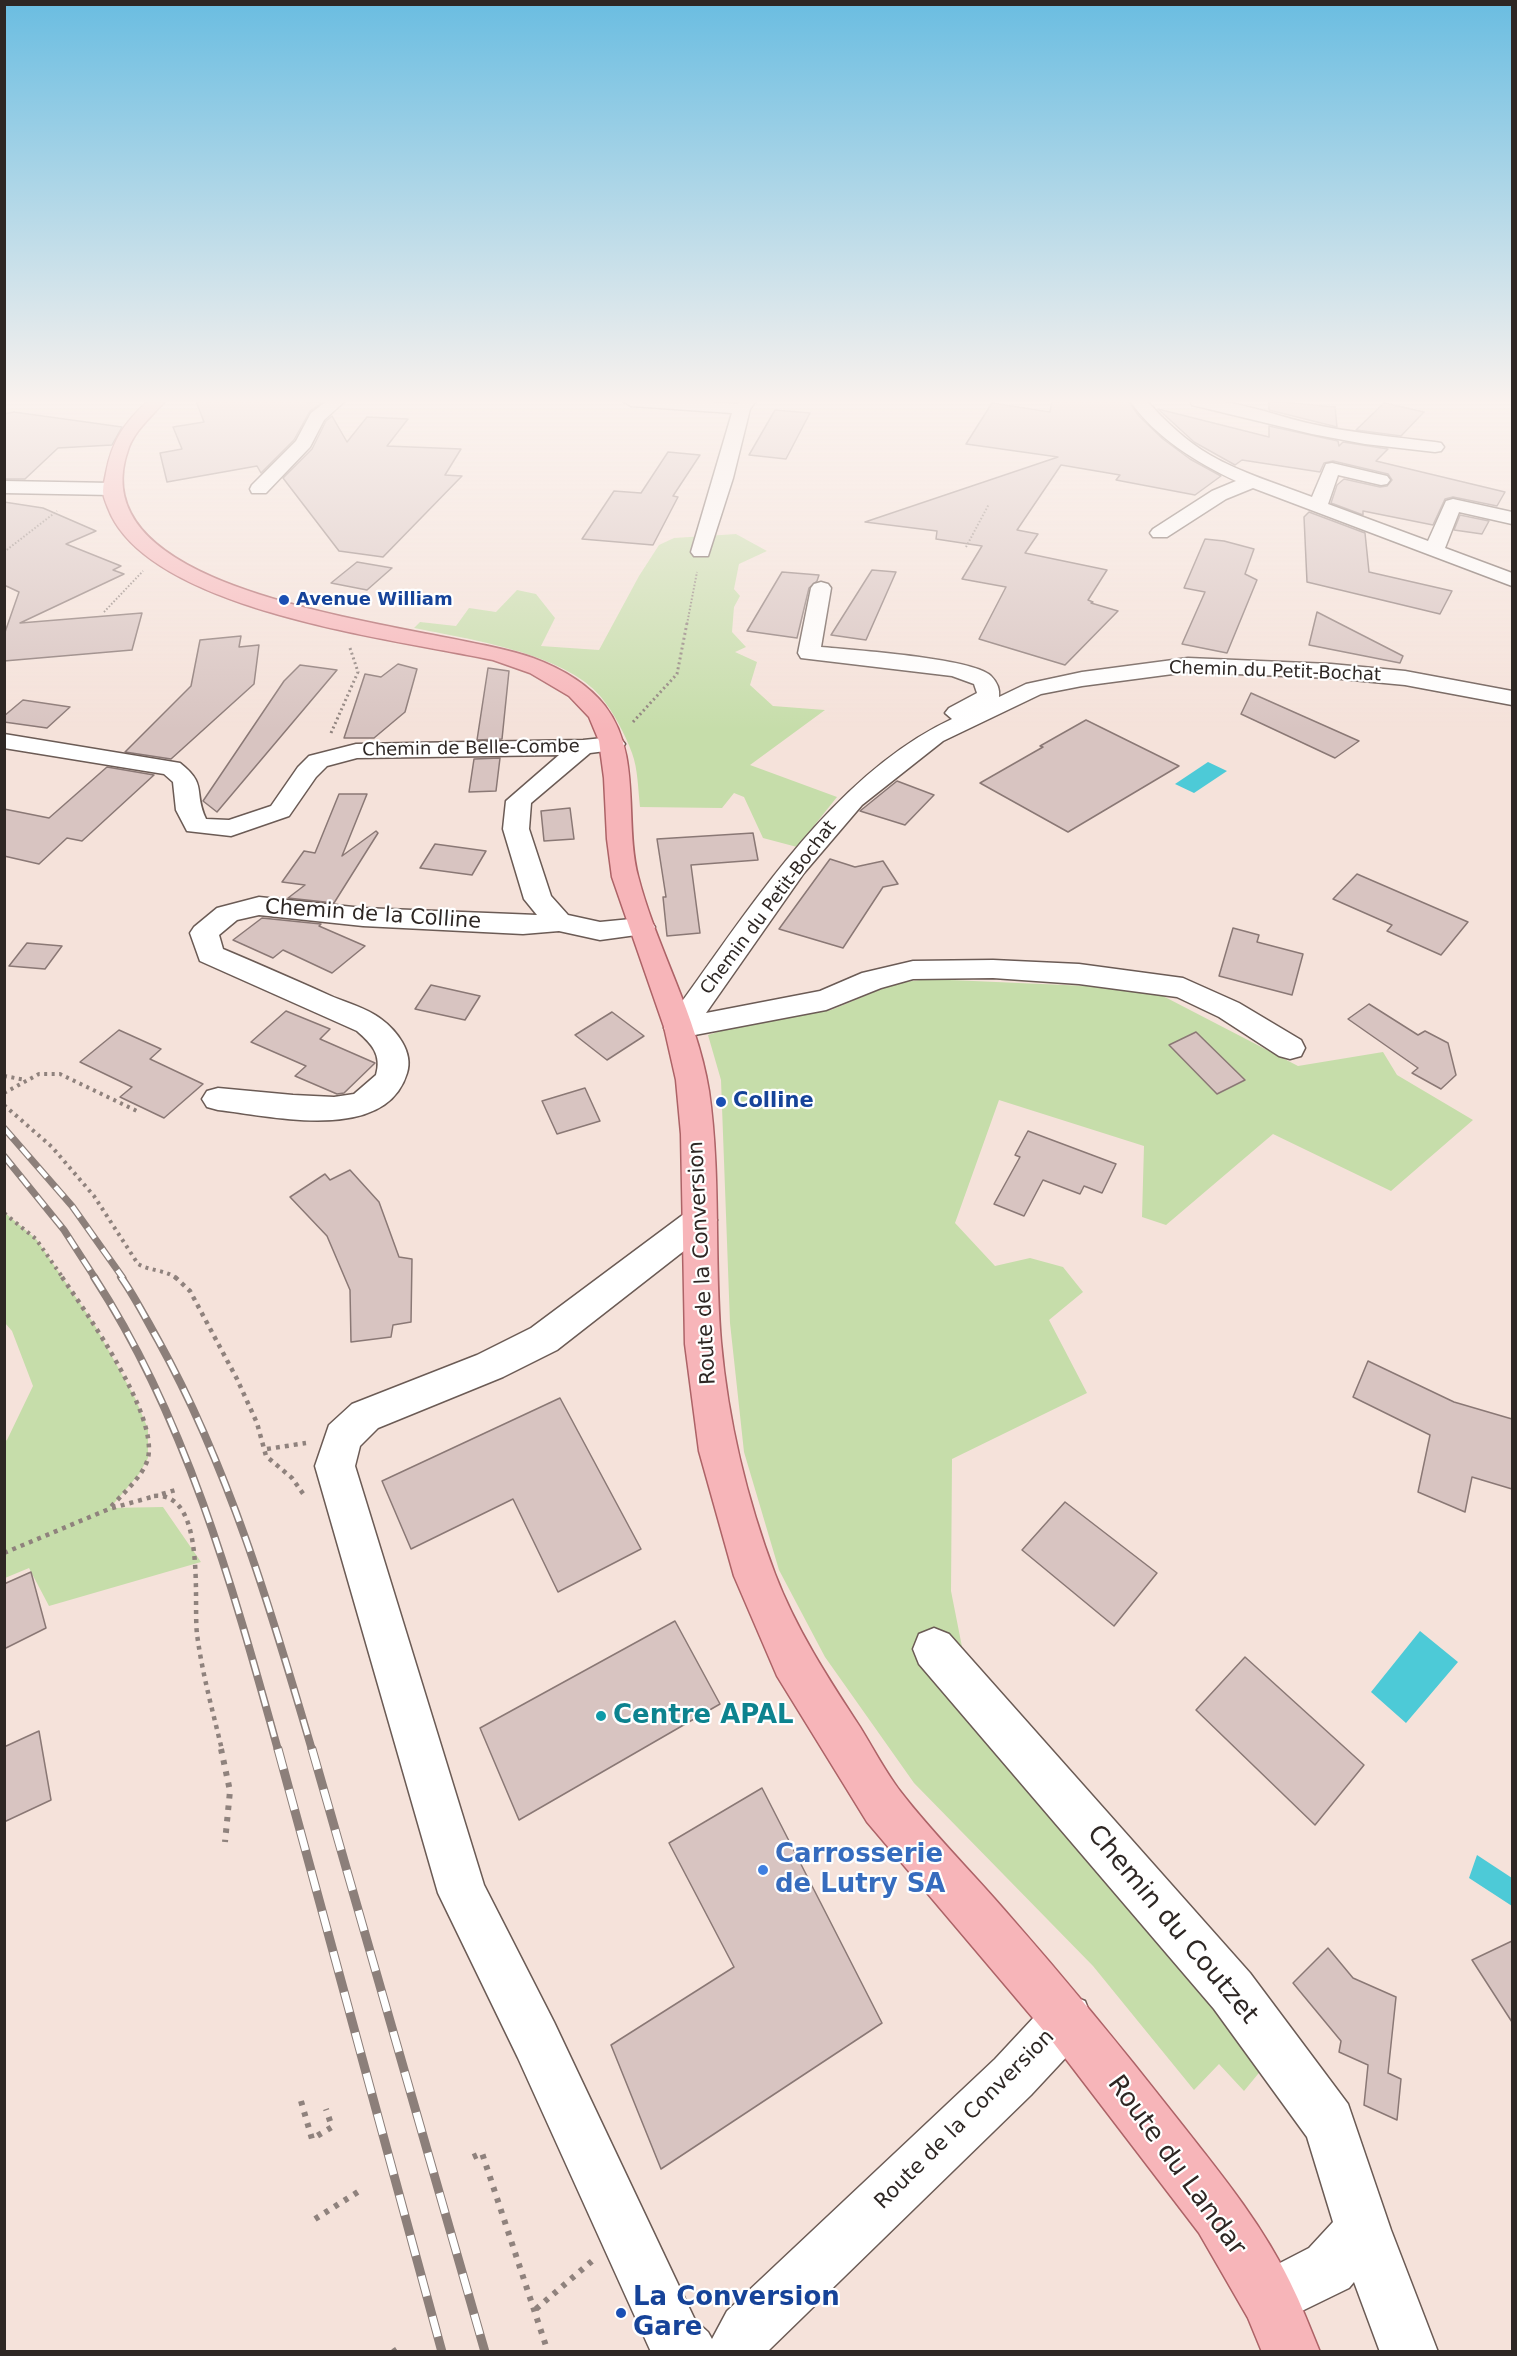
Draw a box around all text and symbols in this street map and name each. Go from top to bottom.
place label: Avenue William [296,589,453,611]
marker: Avenue William [277,593,291,607]
street label: Chemin du Petit-Bochat [1169,658,1381,686]
street label: Chemin de Belle-Combe [362,736,580,762]
street label: Chemin du Petit-Bochat [696,817,842,999]
street label: Chemin de la Colline [264,895,482,935]
place label: Colline [733,1089,814,1115]
marker: Colline [714,1095,728,1109]
street label: Route de la Conversion [684,1141,722,1385]
place label: Centre APAL [613,1700,794,1732]
marker: Centre APAL [594,1709,608,1723]
street label: Chemin du Coutzet [1080,1819,1264,2031]
place label: Carrosserie de Lutry SA [775,1839,945,1900]
marker: Carrosserie de Lutry SA [756,1863,770,1877]
street label: Route de la Conversion [870,2025,1060,2215]
street label: Route du Landar [1100,2070,1252,2262]
place label: La Conversion Gare [633,2282,840,2344]
marker: La Conversion Gare [614,2306,628,2320]

